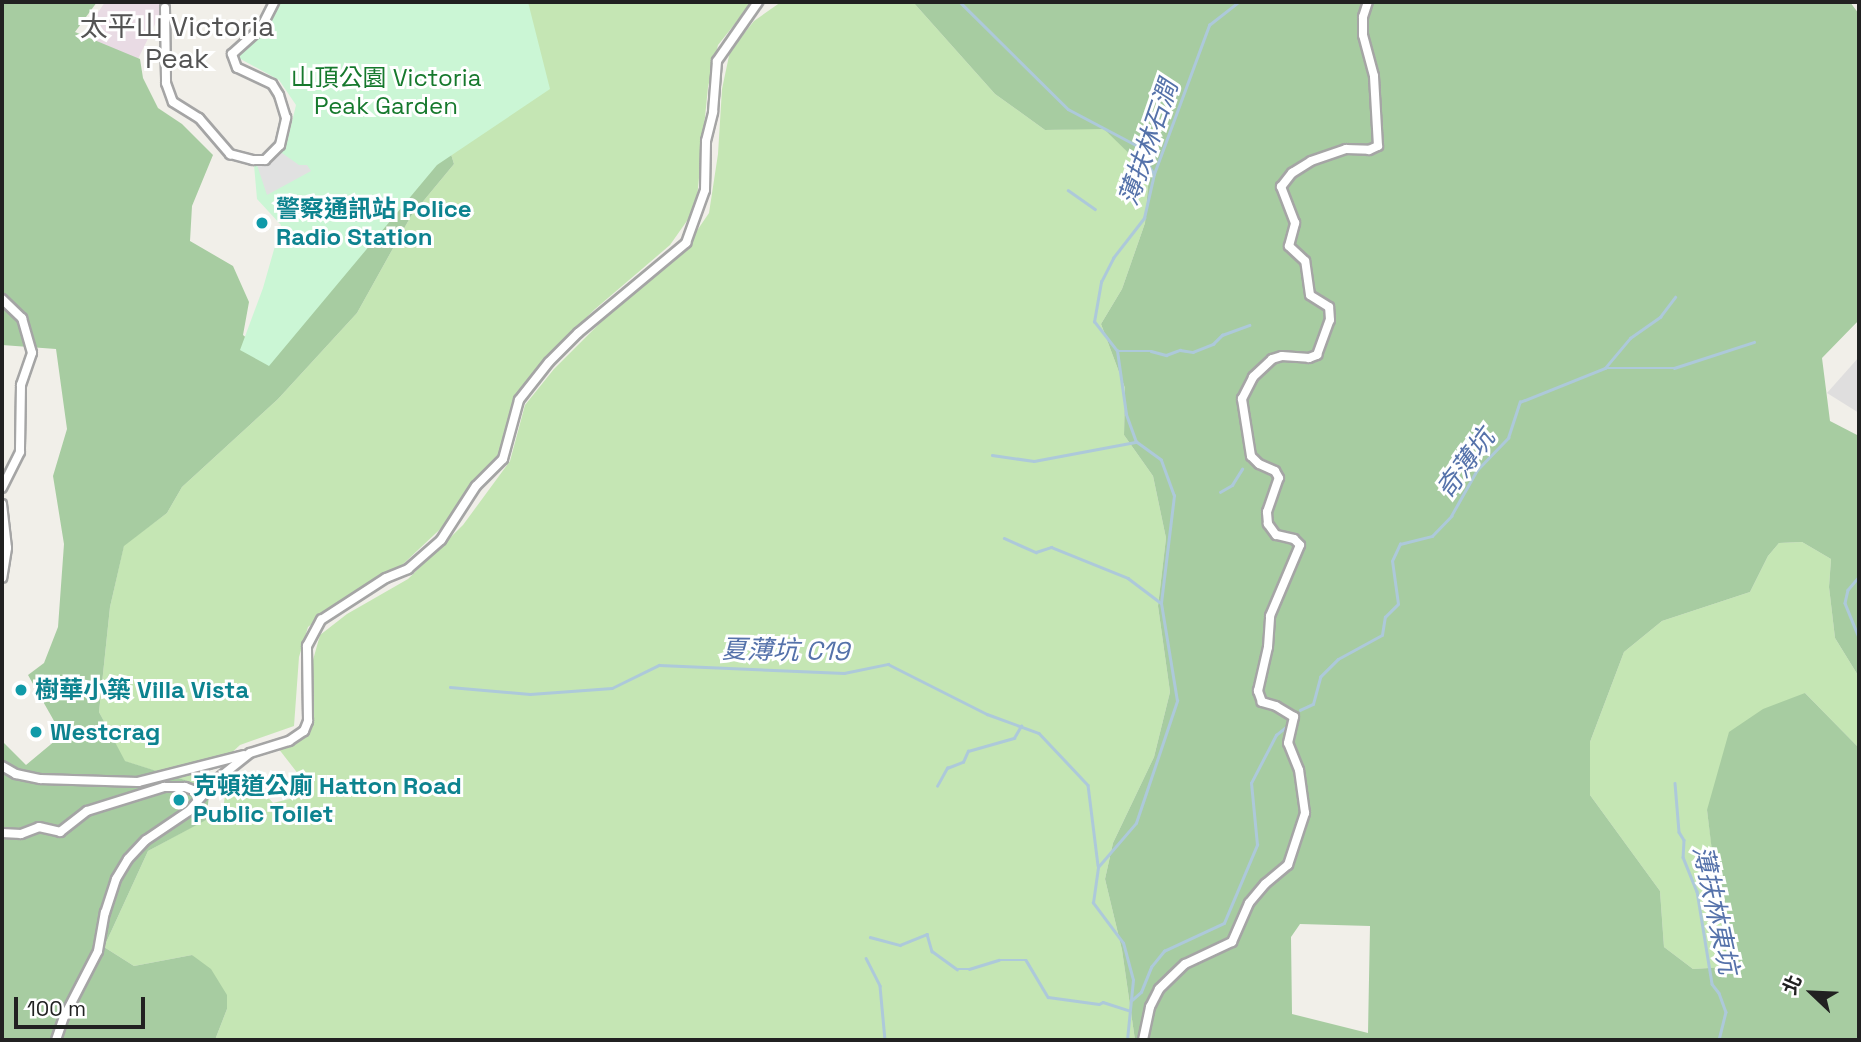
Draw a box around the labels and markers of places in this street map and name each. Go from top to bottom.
place label: 警察通訊站 Police Radio Station [276,195,472,251]
marker: 警察通訊站 Police Radio Station [254,215,270,231]
place label: 樹華小築 Villa Vista [35,676,249,704]
marker: 樹華小築 Villa Vista [13,682,29,698]
place label: Westcrag [50,718,160,746]
marker: Westcrag [28,724,44,740]
place label: 克頓道公廁 Hatton Road Public Toilet [193,772,462,828]
marker: 克頓道公廁 Hatton Road Public Toilet [171,792,187,808]

